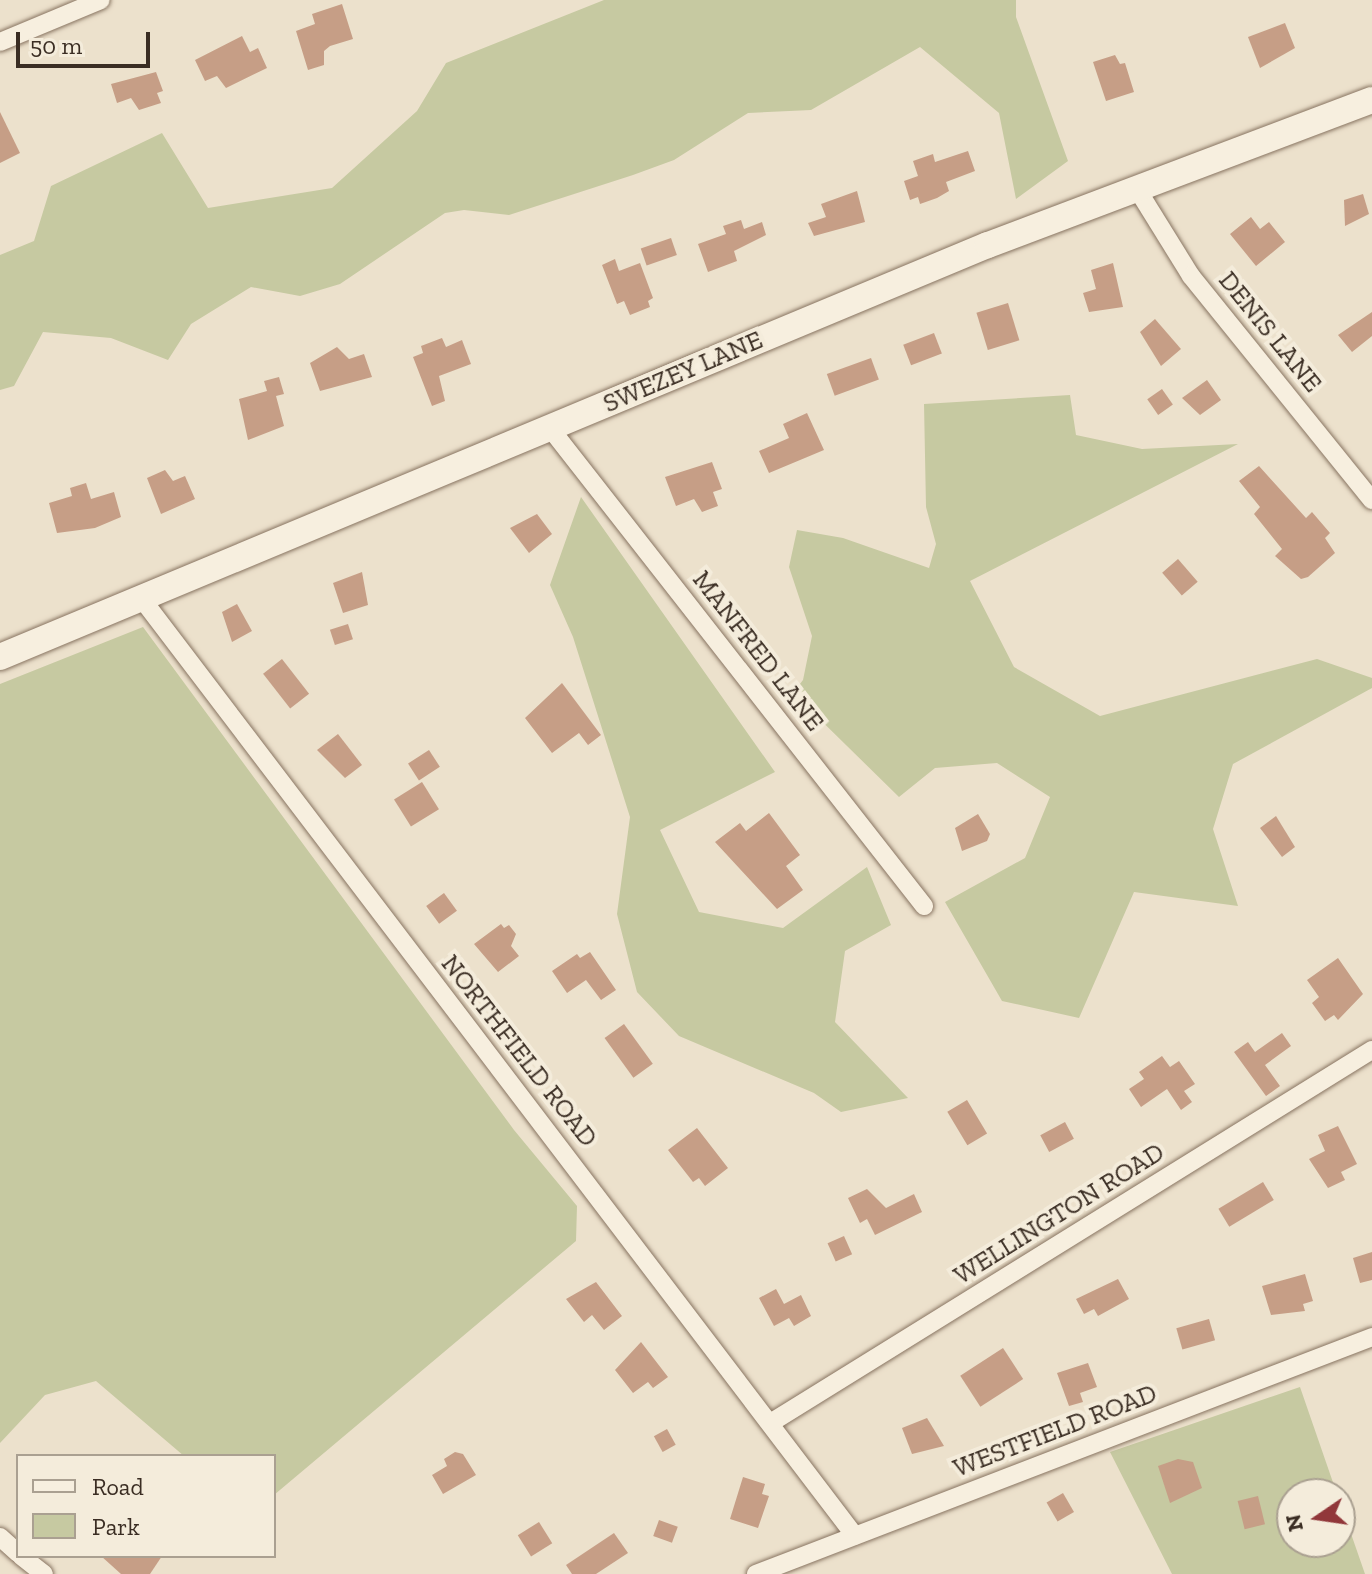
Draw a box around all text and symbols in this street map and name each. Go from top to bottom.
scale bar [20,16,154,66]
text: 50 m [30,31,82,60]
street label: DENIS LANE [1212,265,1328,399]
street label: SWEZEY LANE [598,324,768,420]
street label: MANFRED LANE [686,565,830,737]
street label: NORTHFIELD ROAD [434,949,604,1153]
street label: WELLINGTON ROAD [948,1137,1170,1291]
street label: WESTFIELD ROAD [949,1378,1161,1484]
legend [16,1454,276,1558]
text: Road [92,1472,144,1501]
north arrow [1276,1478,1356,1558]
text: Park [92,1512,140,1541]
text: N [1279,1512,1309,1534]

